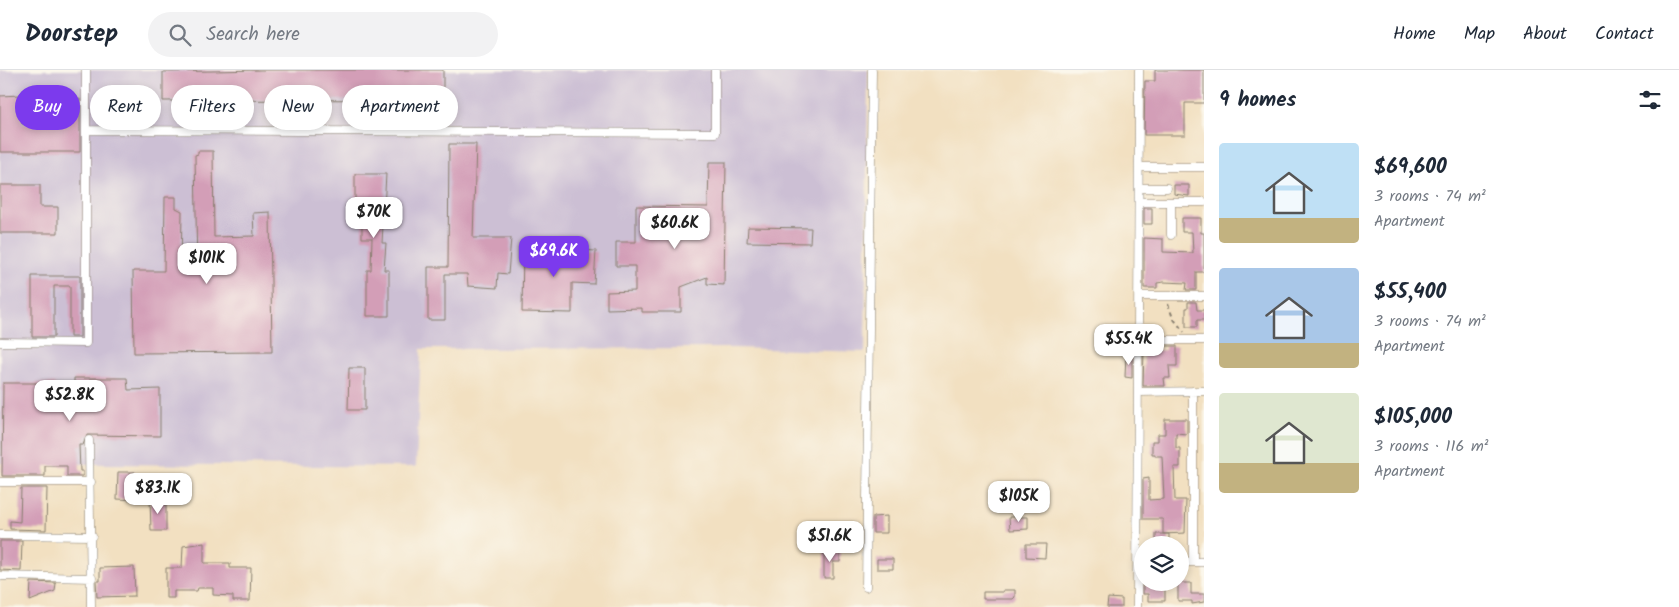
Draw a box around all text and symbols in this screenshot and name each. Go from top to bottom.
search box [148,12,498,57]
text: Doorstep [25,15,118,54]
text: Search here [206,20,300,50]
text: Home [1393,20,1436,49]
text: Map [1464,20,1495,49]
text: About [1523,20,1567,49]
text: Contact [1595,20,1654,49]
icon: search [166,21,194,49]
text: 9 homes [1219,84,1296,117]
chip: Buy [15,85,80,130]
chip: Rent [90,85,161,130]
chip: Filters [171,85,254,130]
chip: New [264,85,332,130]
chip: Apartment [342,85,458,130]
icon: filters [1636,86,1664,114]
text: $69,600 [1374,151,1447,184]
icon: home [1259,163,1319,223]
text: 3 rooms · 74 m² [1374,184,1486,209]
pin: $70K [344,196,404,239]
text: $70K [357,200,391,225]
pin: $60.6K [634,208,716,250]
text: Apartment [1374,209,1445,234]
text: $60.6K [651,211,699,236]
pin: $69.6K [513,236,595,278]
text: $69.6K [530,239,578,264]
pin: $101K [172,242,242,285]
text: $101K [189,246,225,271]
text: $55,400 [1374,276,1446,309]
icon: home [1259,288,1319,348]
text: 3 rooms · 74 m² [1374,309,1486,334]
pin: $55.4K [1088,324,1170,366]
text: $55.4K [1105,327,1153,352]
text: Apartment [1374,334,1445,359]
pin: $52.8K [29,380,111,422]
text: $52.8K [45,383,95,408]
text: $105,000 [1374,401,1452,434]
icon: home [1259,413,1319,473]
text: 3 rooms · 116 m² [1374,434,1489,459]
text: Apartment [1374,459,1445,484]
pin: $83.1K [117,472,199,515]
text: $83.1K [135,476,181,501]
pin: $105K [984,480,1054,523]
text: $105K [999,484,1039,509]
pin: $51.6K [789,520,871,563]
text: $51.6K [808,524,852,549]
map controls [1134,536,1189,591]
button: layers [1134,536,1189,591]

